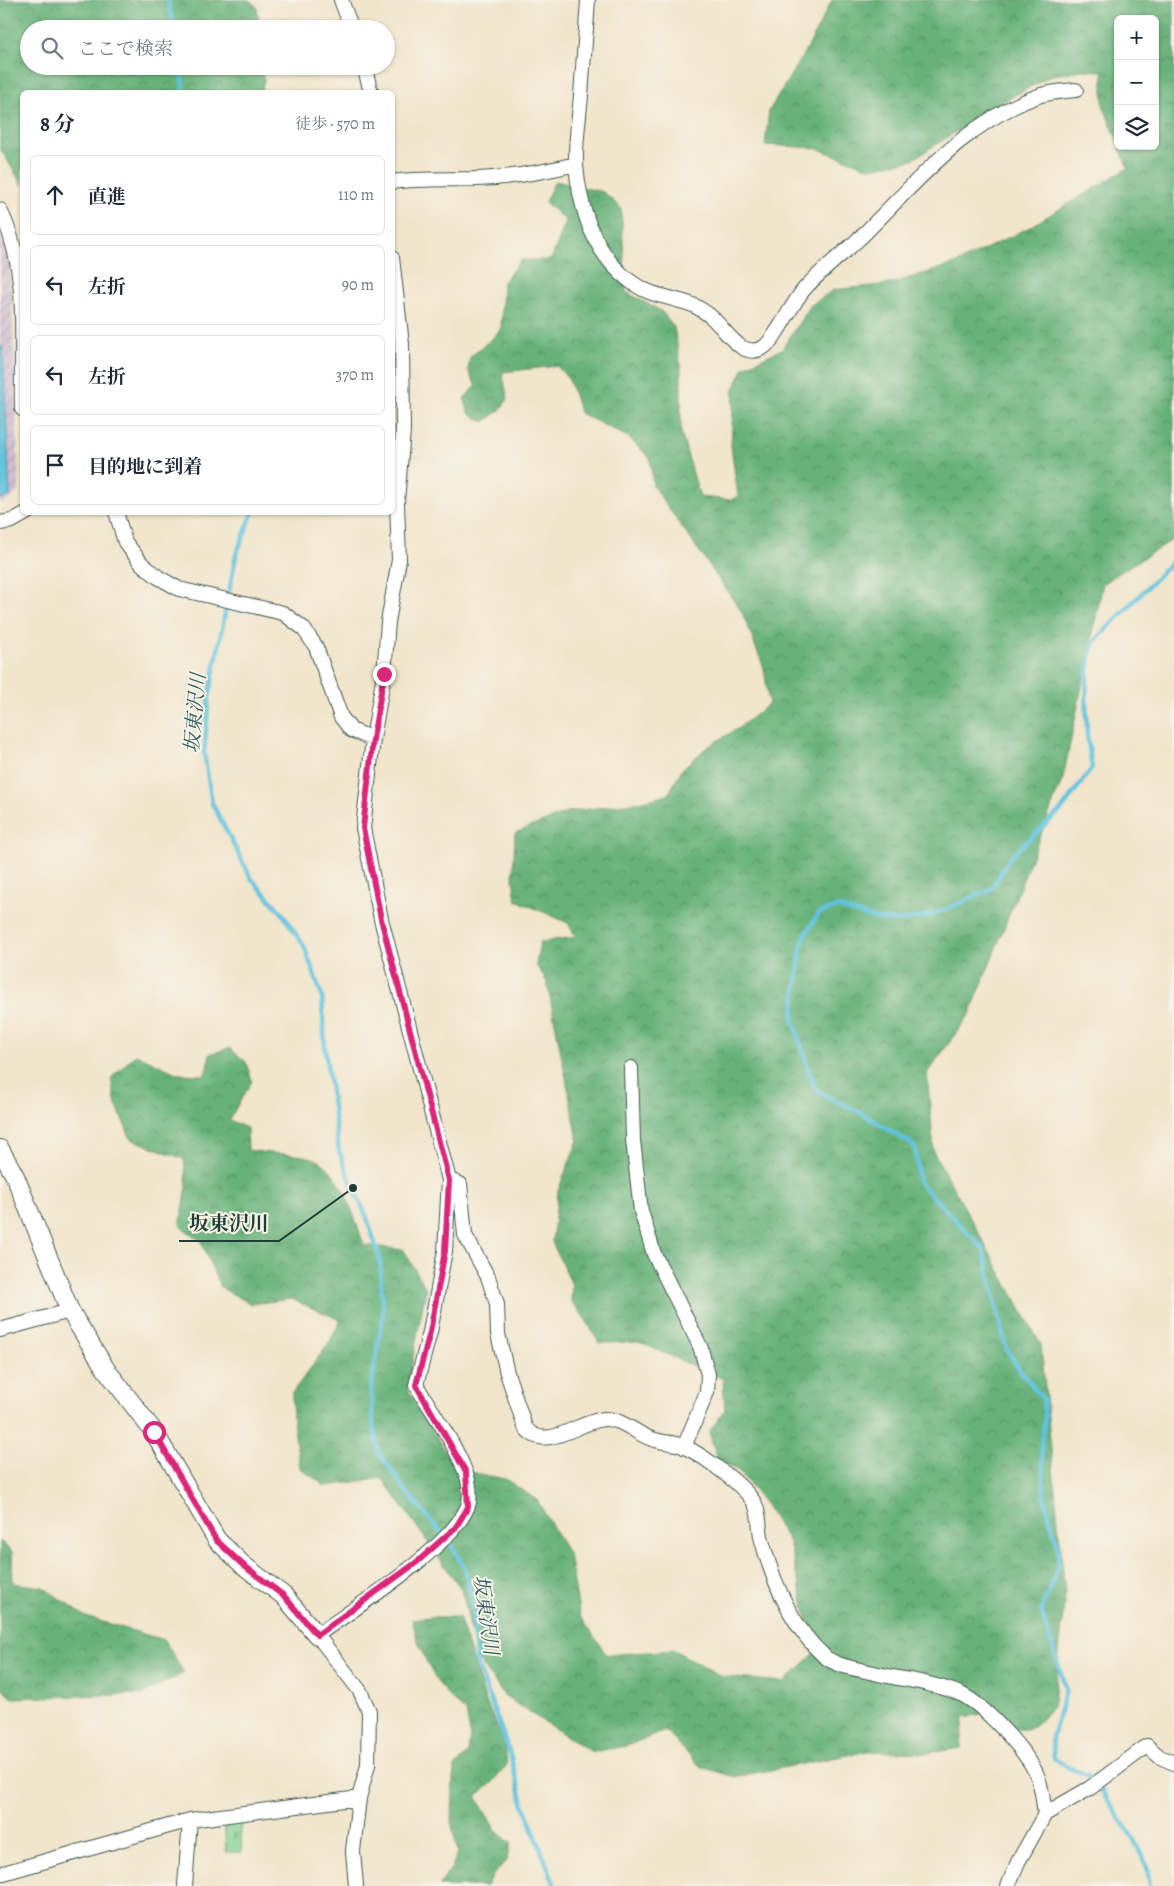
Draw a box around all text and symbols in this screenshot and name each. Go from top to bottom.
map controls [1114,15,1159,150]
button: + [1114,15,1159,60]
search box [20,20,395,75]
icon: search [38,34,66,62]
text: ここで検索 [78,36,173,62]
button: − [1114,60,1159,105]
button: layers [1114,105,1159,150]
text: 8 分 [40,110,75,138]
text: 徒歩 · 570 m [295,113,375,135]
icon: ahead [41,181,69,209]
text: 直進 [88,184,126,210]
text: 110 m [338,184,374,206]
icon: left [41,271,69,299]
text: 左折 [88,274,126,300]
text: 90 m [342,274,374,296]
icon: left [41,361,69,389]
text: 左折 [88,364,126,390]
text: 370 m [336,364,374,386]
icon: arrive [41,451,69,479]
text: 目的地に到着 [88,454,202,480]
route end [373,663,396,686]
water label: 坂東沢川 [178,670,212,754]
callout: 坂東沢川 [179,1206,279,1241]
text: 坂東沢川 [189,1210,269,1237]
route start [143,1421,166,1444]
water label: 坂東沢川 [467,1574,505,1658]

